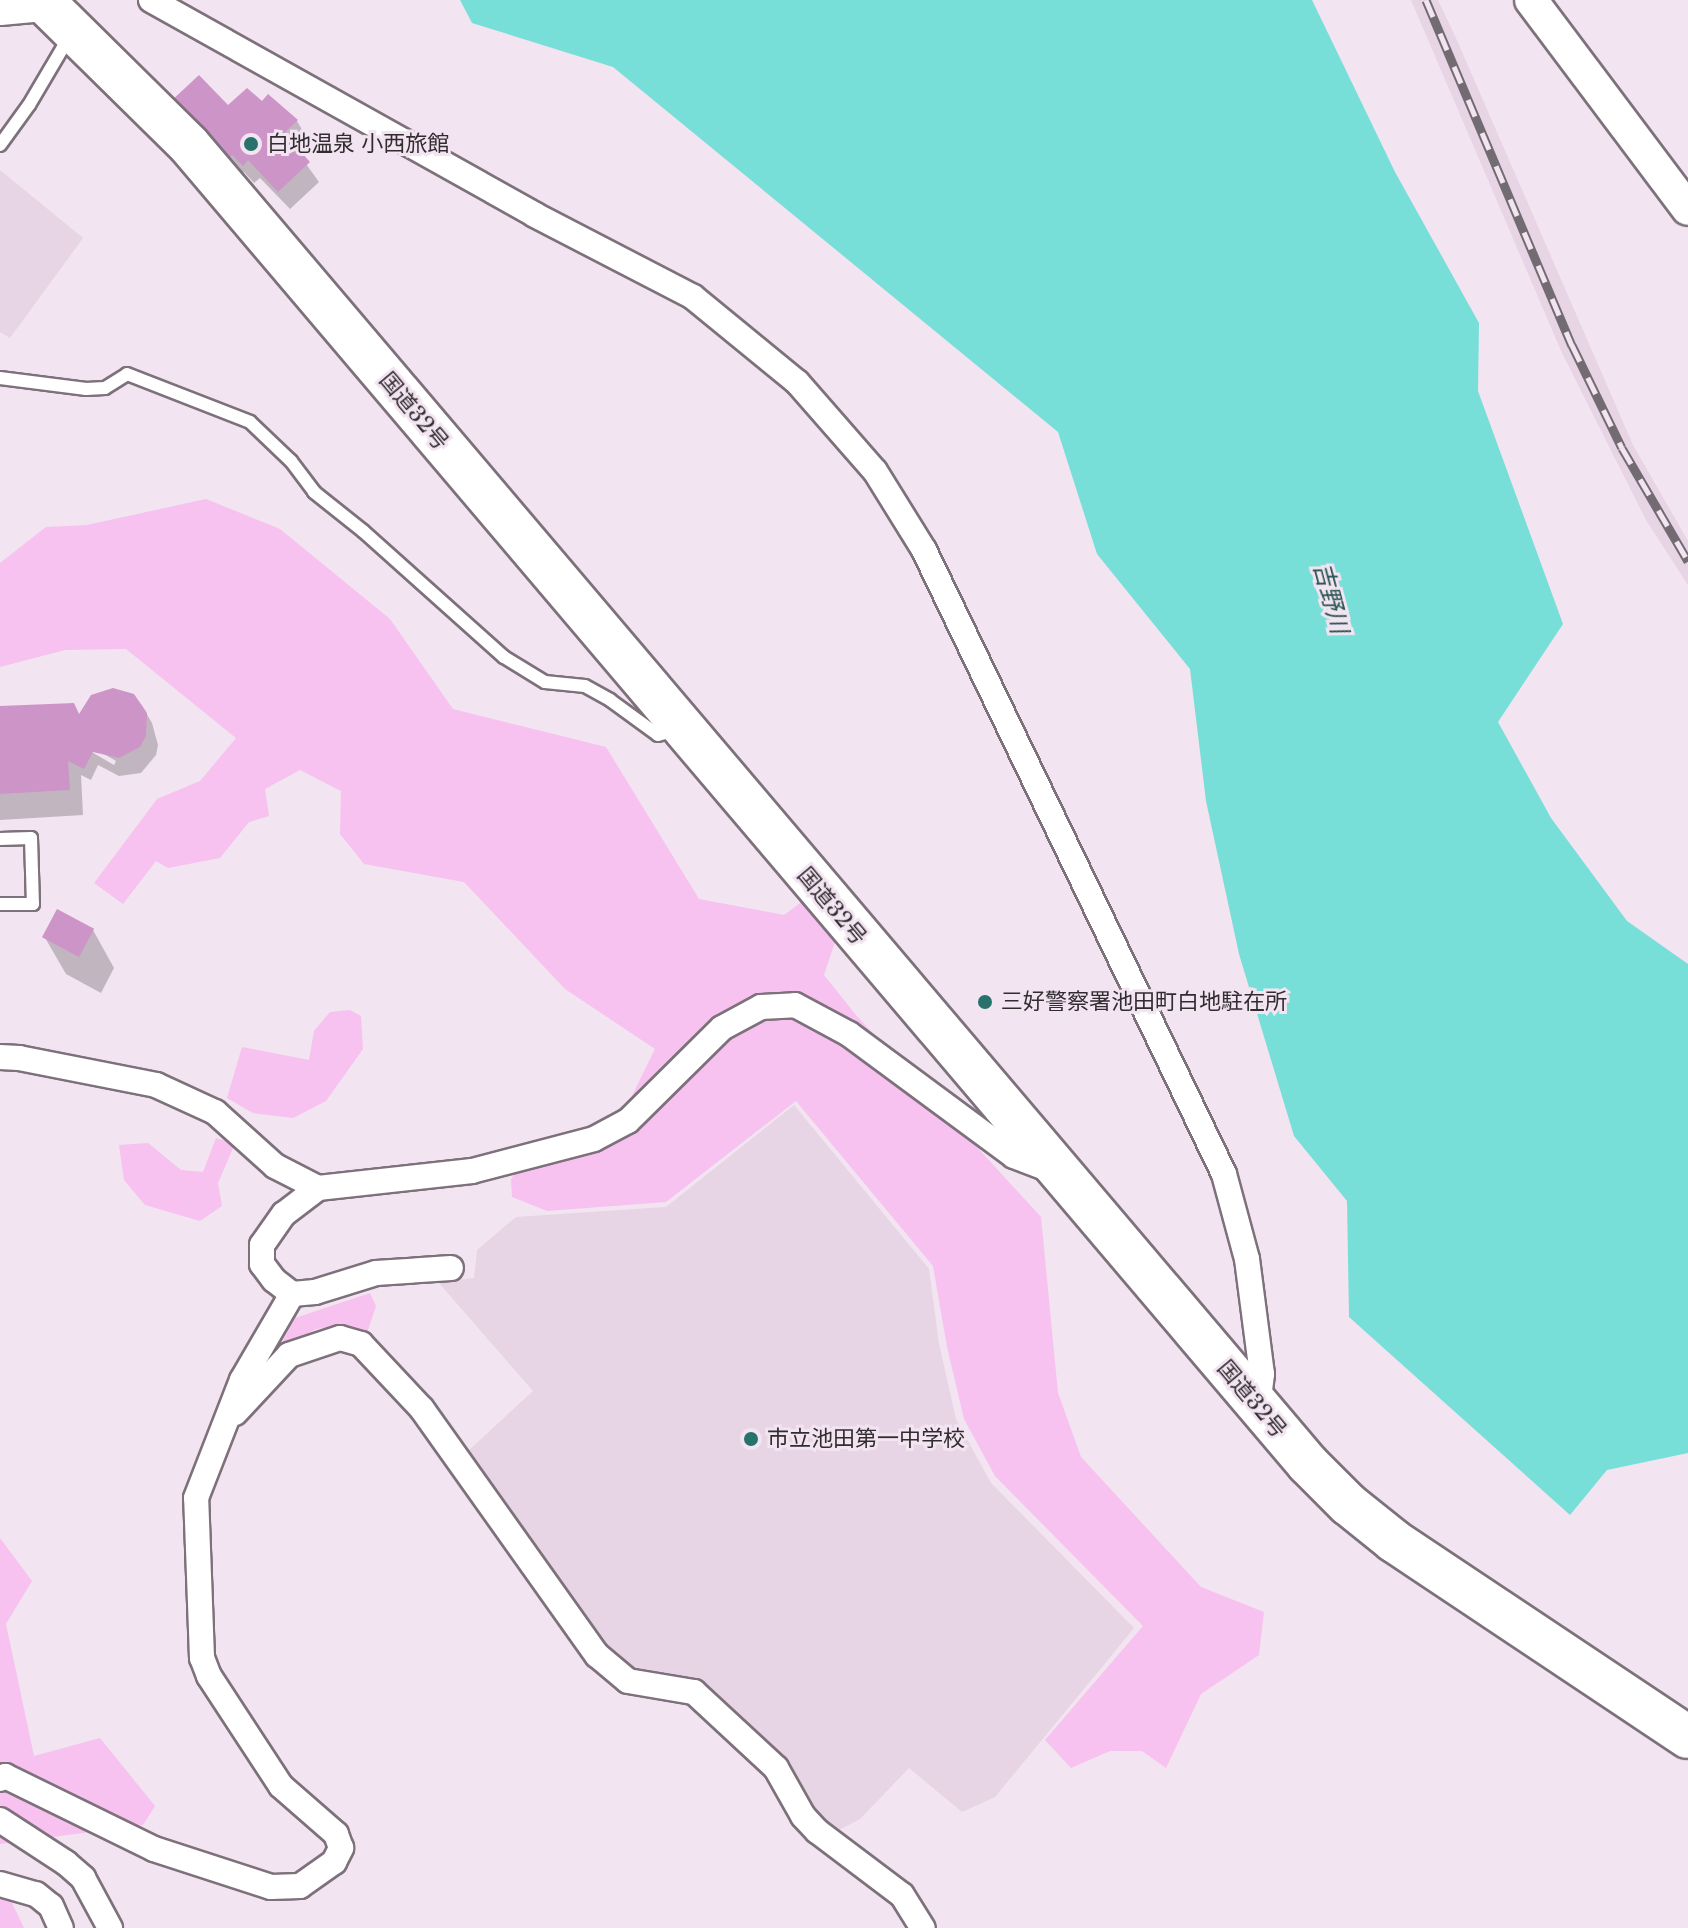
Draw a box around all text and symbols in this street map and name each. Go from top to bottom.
place label: 白地温泉 小西旅館 [267,131,449,157]
marker: 白地温泉 小西旅館 [242,135,260,153]
street label: 国道32号 [374,367,454,455]
water label: 吉野川 [1308,559,1354,637]
street label: 国道32号 [792,862,872,950]
place label: 三好警察署池田町白地駐在所 [1001,989,1287,1015]
marker: 三好警察署池田町白地駐在所 [976,993,994,1011]
street label: 国道32号 [1212,1355,1292,1443]
place label: 市立池田第一中学校 [767,1426,965,1452]
marker: 市立池田第一中学校 [742,1430,760,1448]

